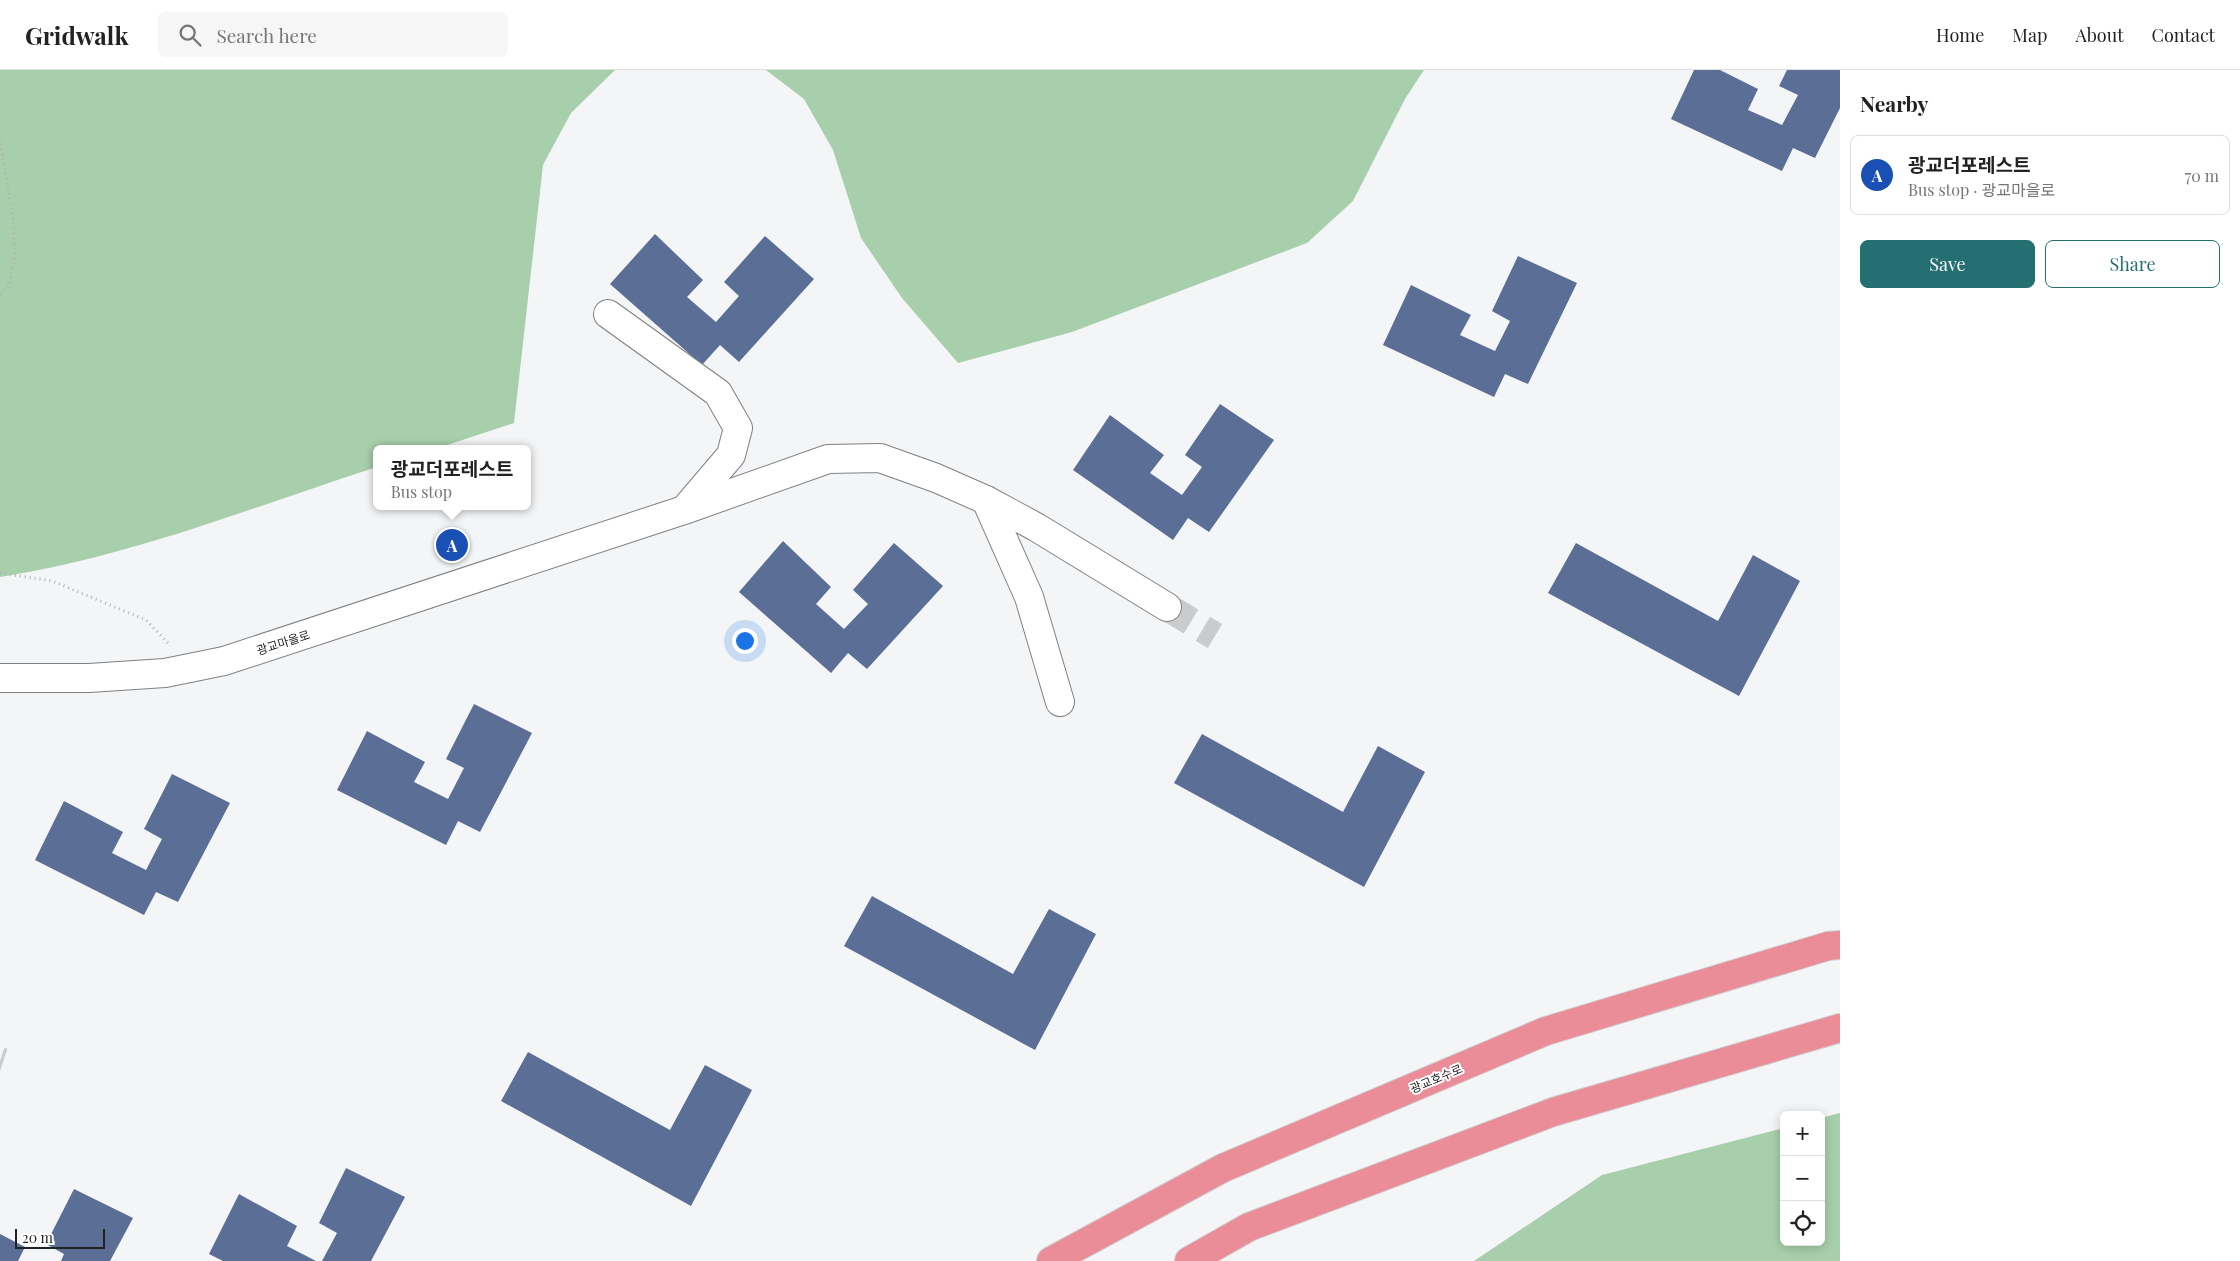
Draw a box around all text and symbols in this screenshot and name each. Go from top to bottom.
search box [158,12,508,57]
text: Gridwalk [25,19,128,51]
icon: search [176,21,204,49]
text: Search here [216,22,317,48]
text: Home [1936,23,1984,47]
text: Map [2012,23,2047,47]
text: About [2075,23,2124,47]
text: Contact [2152,23,2215,47]
text: Nearby [1860,89,1929,117]
text: 광교더포레스트 [1908,151,2030,177]
text: A [1872,165,1882,186]
text: 70 m [2185,165,2219,186]
text: Bus stop · 광교마을로 [1908,179,2055,200]
button: Save [1860,240,2035,288]
button: Share [2045,240,2220,288]
popup [373,445,531,510]
text: 광교더포레스트 [391,455,513,481]
text: Bus stop [391,481,452,502]
pin: A [436,526,468,564]
street label: 광교마을로 [254,626,312,658]
your location [732,628,758,654]
street label: 광교호수로 [1407,1060,1465,1096]
map controls [1780,1111,1825,1246]
button: + [1780,1111,1825,1156]
button: − [1780,1156,1825,1201]
button: locate [1780,1201,1825,1246]
scale bar [15,1226,105,1249]
text: 20 m [22,1228,53,1247]

